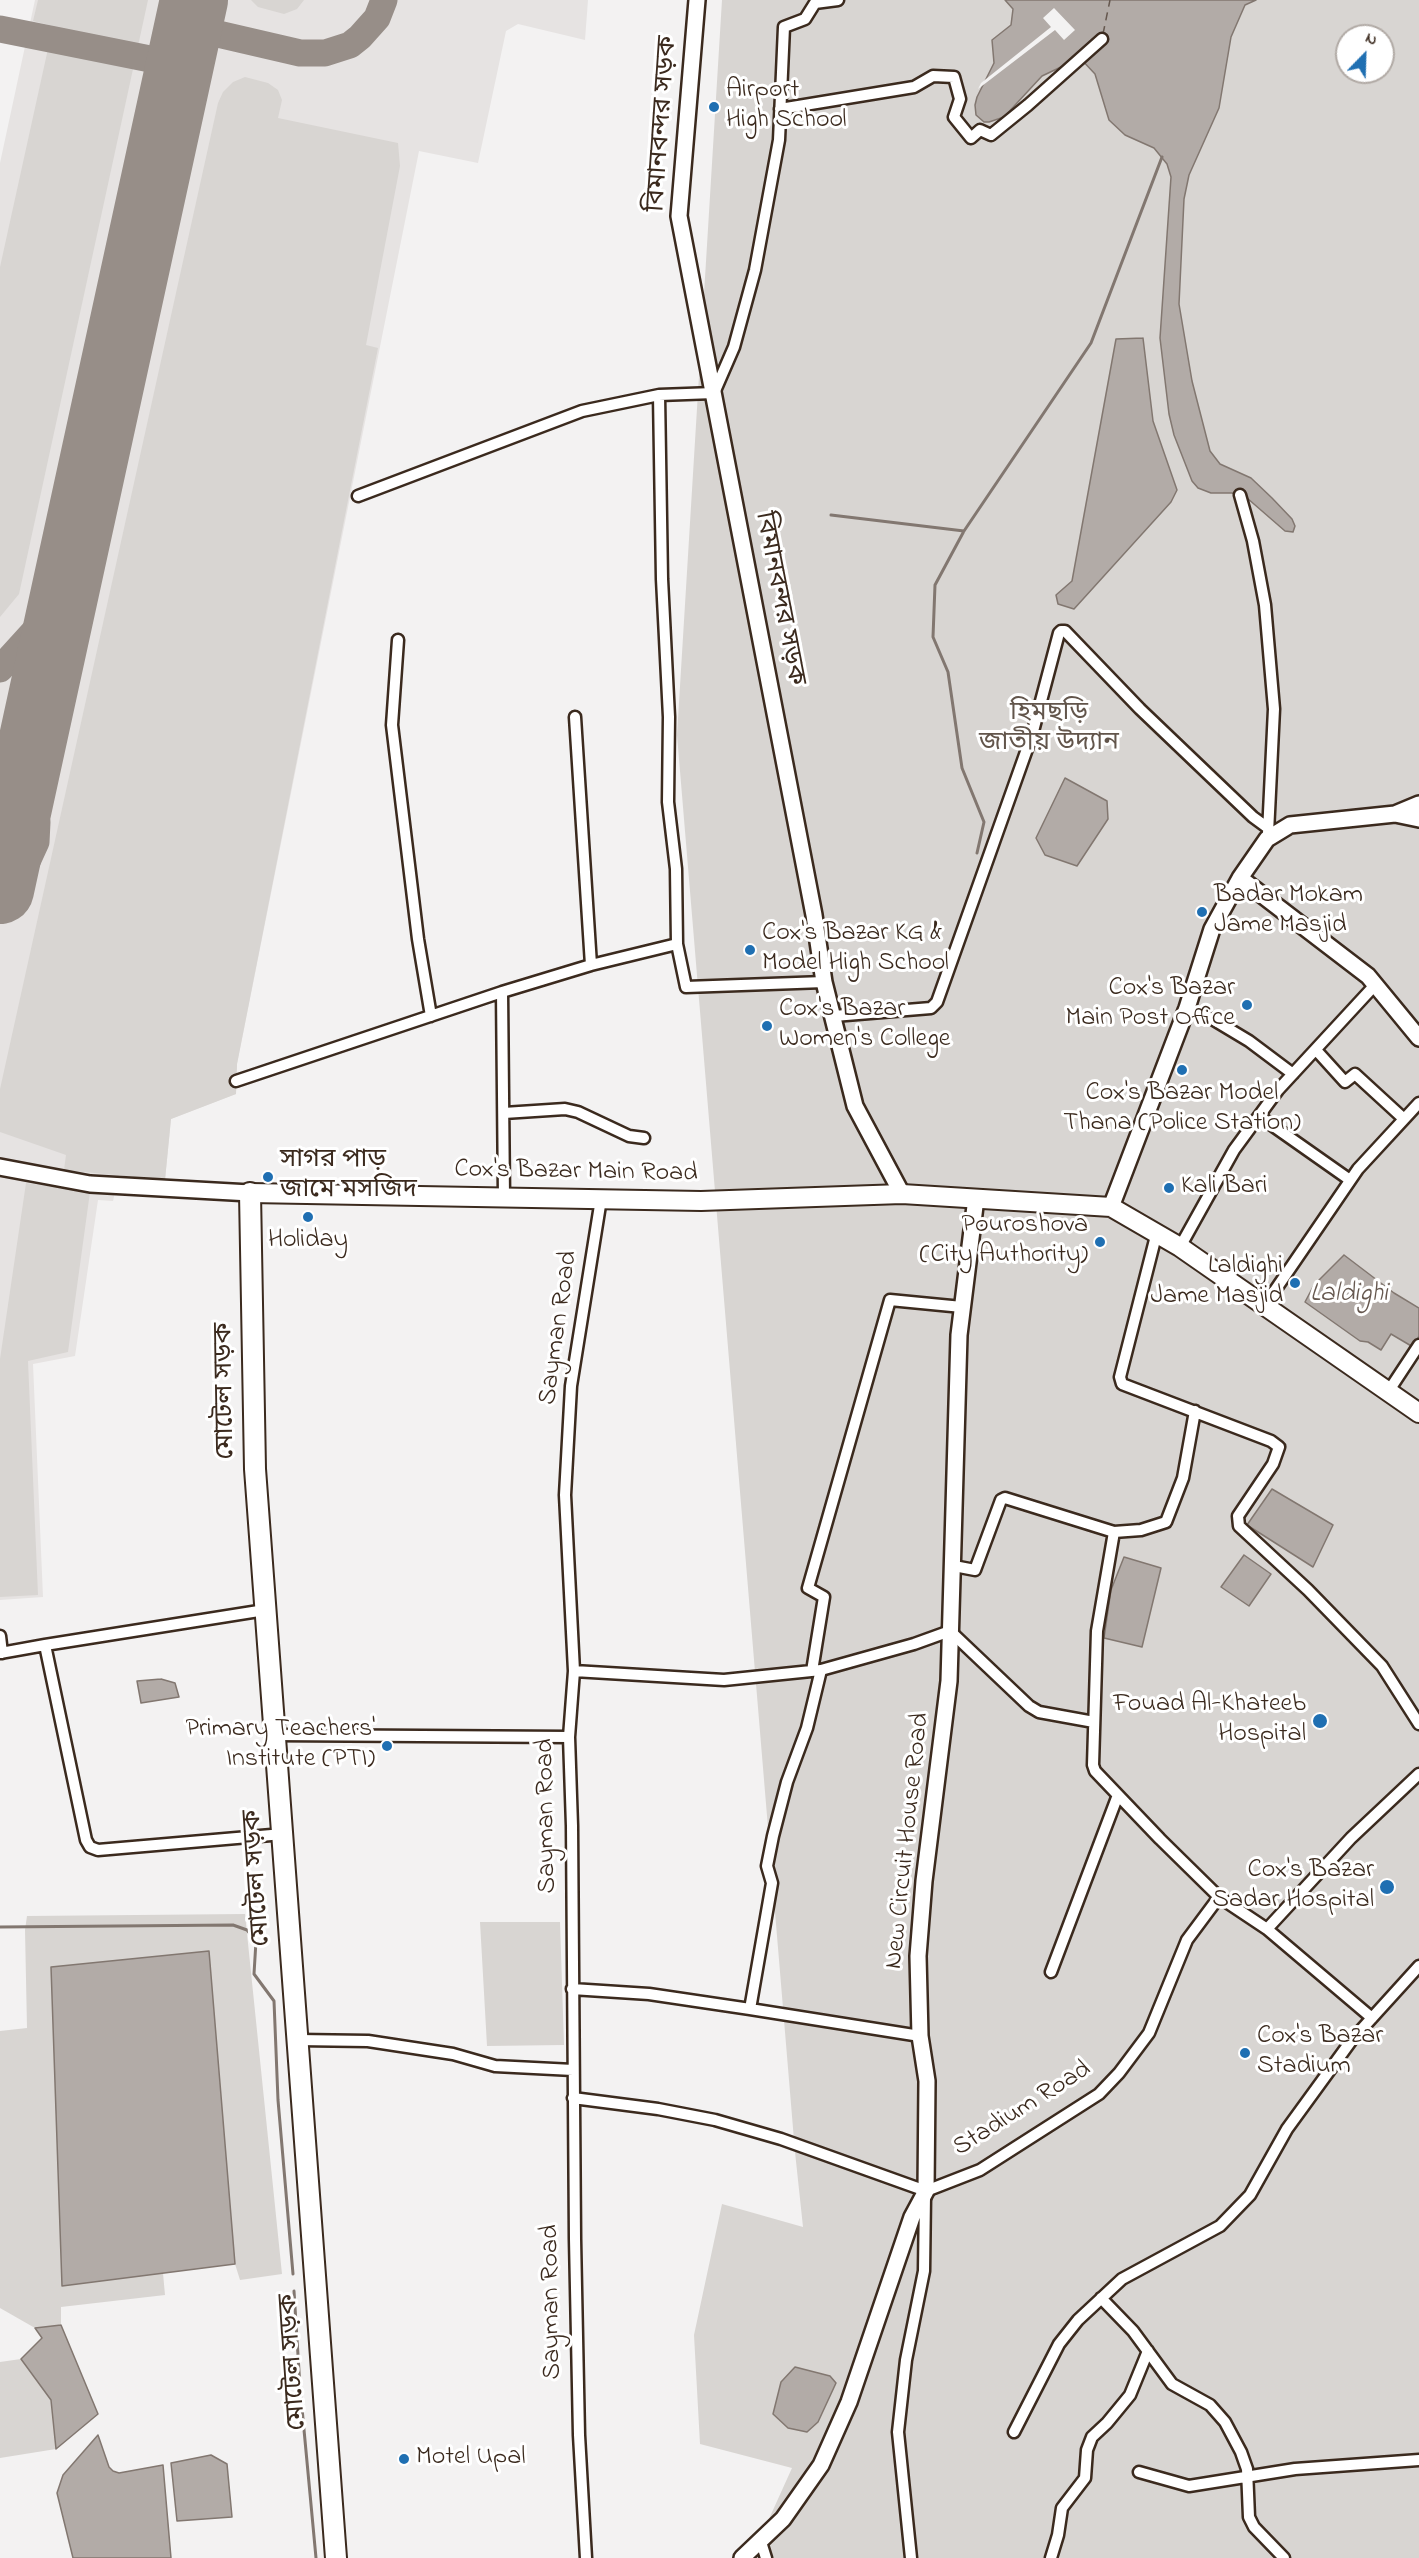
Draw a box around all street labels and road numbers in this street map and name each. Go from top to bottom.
street label: বিমানবন্দর সড়ক [642,35,686,213]
street label: বিমানবন্দর সড়ক [746,510,810,688]
street label: Cox's Bazar Main Road [454,1155,698,1191]
street label: Sayman Road [534,1249,586,1407]
street label: মোটেল সড়ক [210,1322,244,1460]
street label: New Circuit House Road [880,1711,938,1971]
street label: Sayman Road [531,1738,565,1894]
street label: মোটেল সড়ক [239,1809,279,1947]
street label: Stadium Road [948,2055,1098,2165]
street label: Sayman Road [536,2224,570,2380]
street label: মোটেল সড়ক [275,2293,315,2431]

